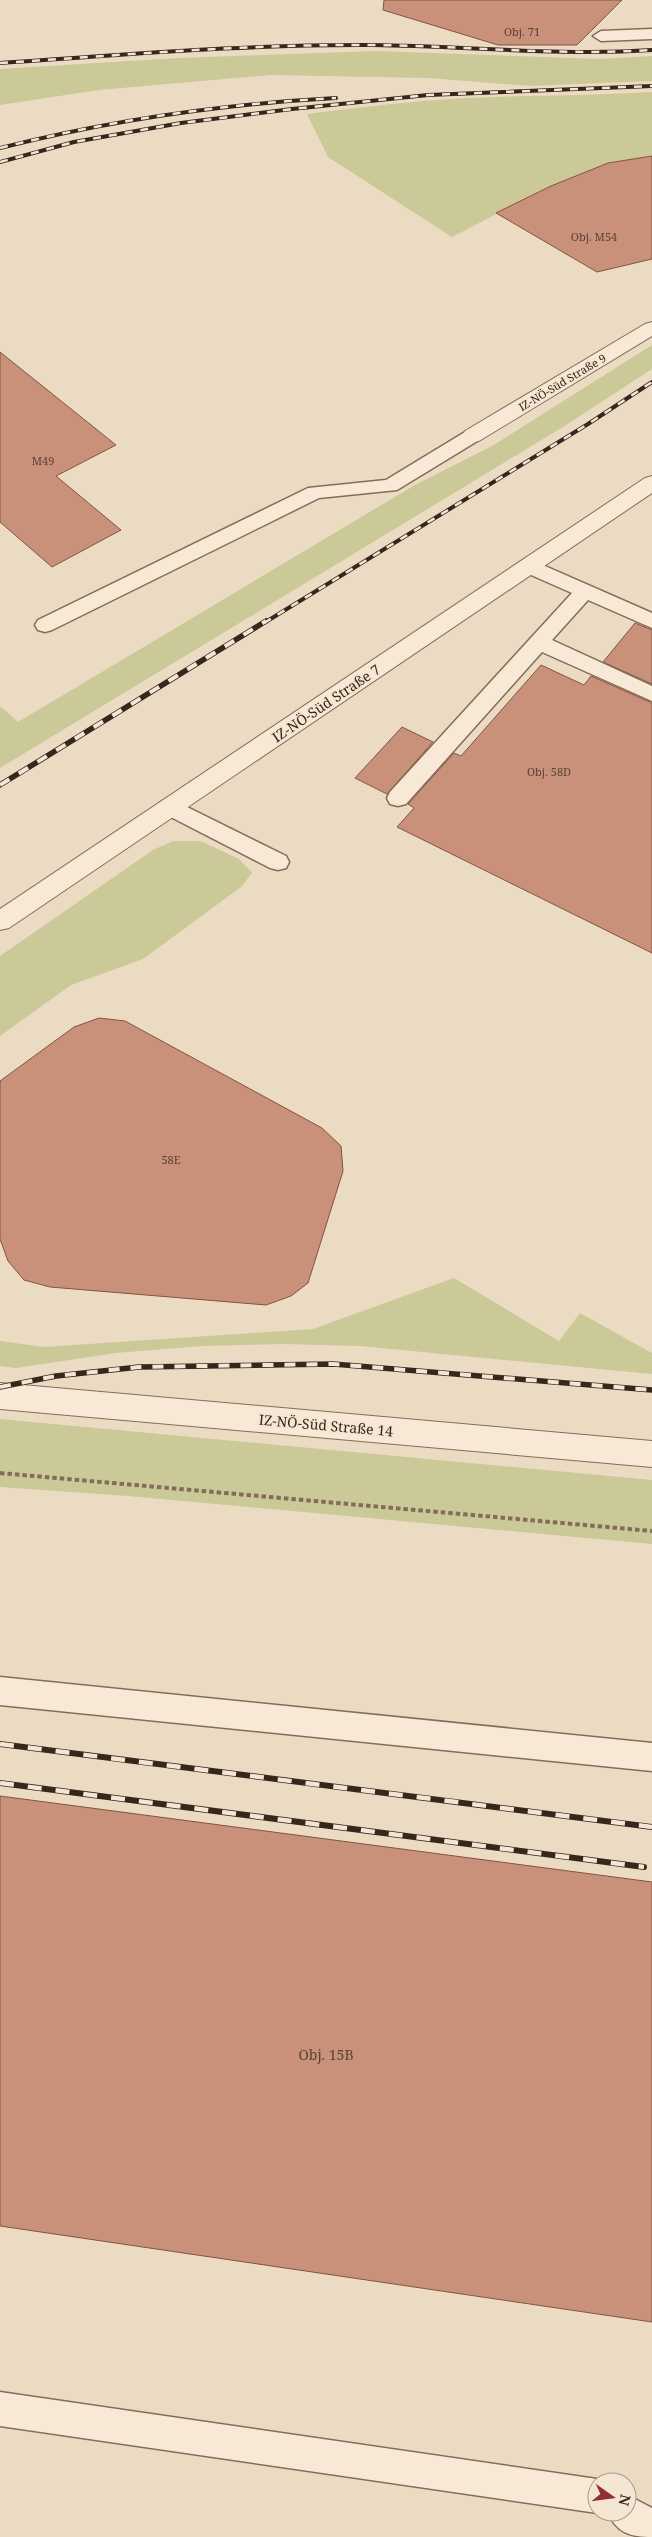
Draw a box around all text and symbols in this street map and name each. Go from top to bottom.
house number: Obj. 71 [504,24,540,39]
house number: Obj. M54 [571,229,617,244]
street label: IZ-NÖ-Süd Straße 9 [515,350,609,414]
house number: M49 [32,453,54,468]
street label: IZ-NÖ-Süd Straße 7 [268,660,384,746]
house number: Obj. 58D [527,764,571,779]
house number: 58E [161,1152,181,1167]
street label: IZ-NÖ-Süd Straße 14 [258,1410,394,1440]
house number: Obj. 15B [298,2045,354,2064]
north arrow [587,2472,637,2522]
text: N [615,2493,636,2508]

